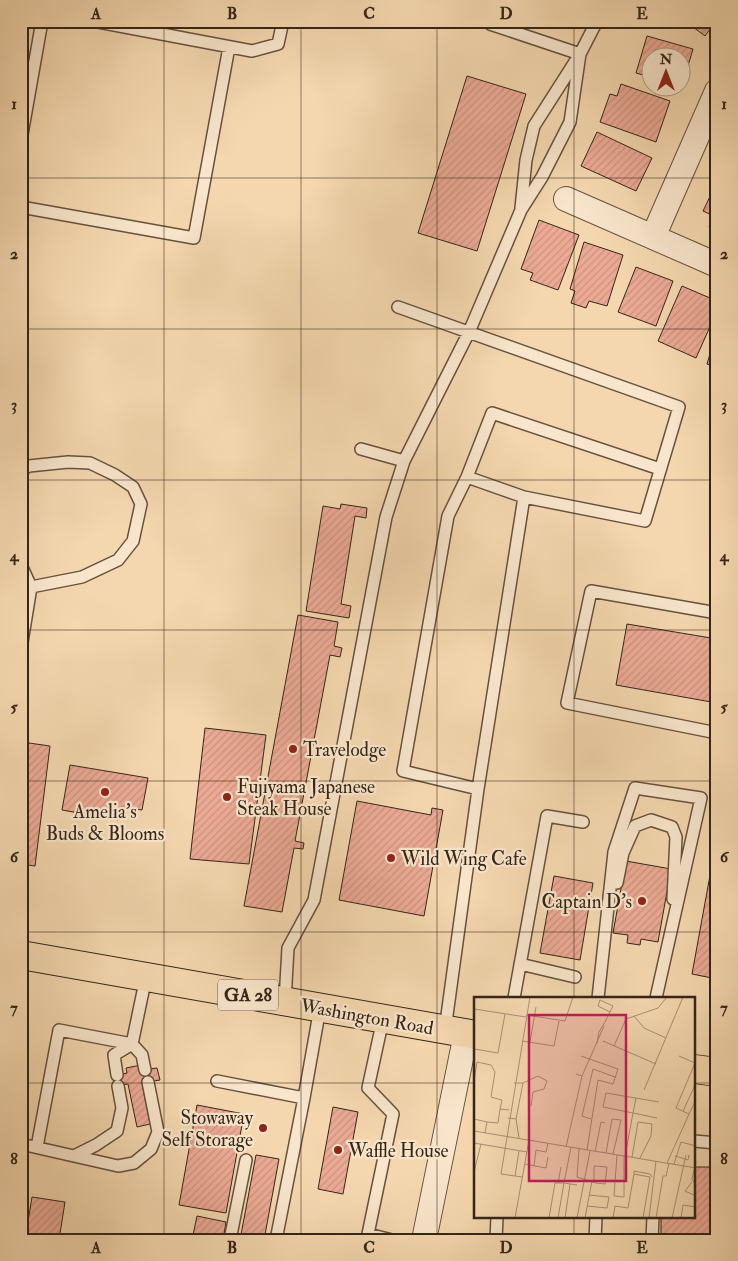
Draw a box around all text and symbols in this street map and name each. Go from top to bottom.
text: A [90,4,102,24]
text: B [227,4,237,24]
text: C [363,4,375,24]
text: D [499,4,513,24]
text: E [636,4,648,24]
north arrow [640,48,690,98]
text: N [659,51,673,68]
text: 1 [11,94,17,114]
text: 1 [721,94,727,114]
text: 2 [10,244,18,264]
text: 2 [720,244,728,264]
text: 3 [11,395,17,415]
text: 3 [721,395,727,415]
text: 4 [9,546,20,566]
text: 4 [719,546,730,566]
text: 5 [10,697,18,717]
text: 5 [720,697,728,717]
place label: Travelodge [303,738,386,762]
marker: Travelodge [287,743,299,755]
place label: Fujiyama Japanese Steak House [237,775,375,821]
marker: Amelia's Buds & Blooms [99,786,111,798]
marker: Fujiyama Japanese Steak House [221,791,233,803]
place label: Amelia's Buds & Blooms [46,800,164,846]
text: 6 [10,847,20,867]
place label: Wild Wing Cafe [400,847,527,871]
text: 6 [720,847,730,867]
marker: Wild Wing Cafe [385,852,397,864]
place label: Captain D's [541,890,632,915]
marker: Captain D's [636,895,648,907]
road number: GA 28 [218,980,278,1010]
street label: Washington Road [297,993,436,1041]
inset map [474,997,696,1218]
text: 7 [10,998,18,1018]
text: 7 [720,998,728,1018]
place label: Stowaway Self Storage [161,1106,254,1152]
marker: Stowaway Self Storage [257,1122,269,1134]
place label: Waffle House [347,1139,448,1163]
marker: Waffle House [332,1144,344,1156]
text: 8 [10,1149,18,1169]
text: 8 [720,1149,728,1169]
text: A [90,1238,102,1258]
text: B [227,1238,237,1258]
text: C [363,1238,375,1258]
text: D [499,1238,513,1258]
text: E [636,1238,648,1258]

